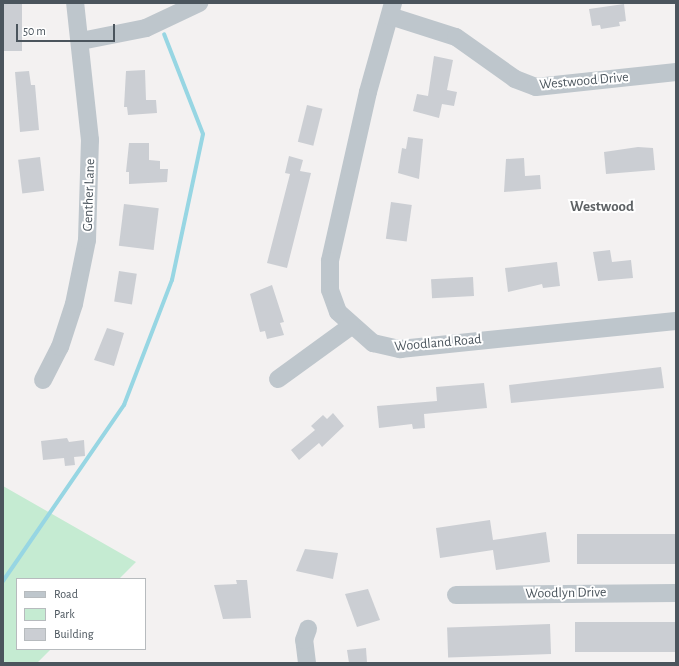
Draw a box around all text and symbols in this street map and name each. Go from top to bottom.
scale bar [18,16,117,42]
text: 50 m [23,25,46,37]
street label: Westwood Drive [539,69,629,93]
street label: Genther Lane [79,158,99,232]
district label: Westwood [570,198,634,216]
street label: Woodland Road [394,331,482,355]
legend [16,578,146,650]
street label: Woodlyn Drive [525,584,607,602]
text: Road [54,588,78,600]
text: Park [54,608,75,620]
text: Building [54,628,94,640]

